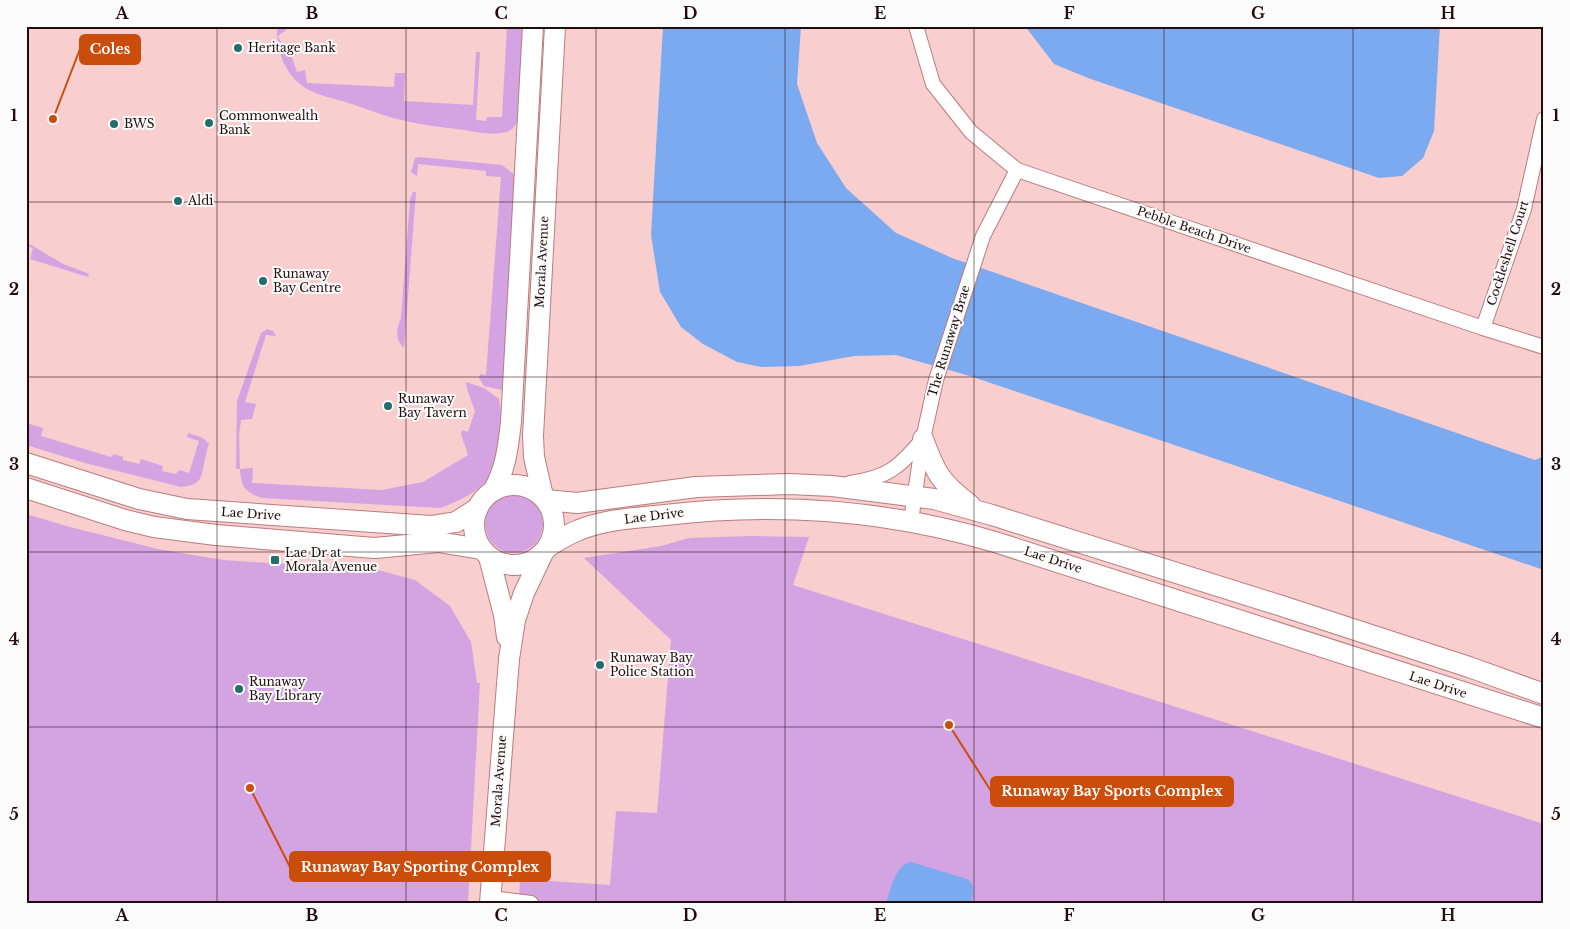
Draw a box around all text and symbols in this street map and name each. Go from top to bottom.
text: A [115,3,130,23]
text: B [306,3,319,23]
text: C [494,3,508,23]
text: D [683,3,697,23]
text: E [874,3,886,23]
text: F [1063,3,1075,23]
text: G [1251,3,1265,23]
text: H [1440,3,1456,23]
callout: Coles [80,35,140,64]
text: Coles [90,40,131,58]
place label: Heritage Bank [248,40,336,55]
marker: Heritage Bank [232,42,244,54]
text: 1 [11,105,18,125]
text: 1 [1553,105,1560,125]
place label: Commonwealth Bank [219,108,318,137]
place label: BWS [124,116,155,131]
marker: Commonwealth Bank [203,117,215,129]
marker: BWS [108,118,120,130]
place label: Aldi [187,193,213,208]
marker: Aldi [172,195,184,207]
street label: Cockleshell Court [1483,198,1532,307]
street label: Pebble Beach Drive [1135,203,1253,256]
street label: Morala Avenue [532,215,551,308]
place label: Runaway Bay Centre [273,266,341,295]
marker: Runaway Bay Centre [257,275,269,287]
text: 2 [9,279,19,299]
text: 2 [1551,279,1561,299]
street label: The Runaway Brae [924,283,973,399]
place label: Runaway Bay Tavern [398,391,467,420]
marker: Runaway Bay Tavern [382,400,394,412]
text: 3 [9,454,19,474]
text: 3 [1551,454,1561,474]
street label: Lae Drive [221,504,282,523]
street label: Lae Drive [623,504,685,527]
street label: Lae Drive [1022,543,1084,576]
place label: Lae Dr at Morala Avenue [285,545,377,574]
marker: Lae Dr at Morala Avenue [269,554,281,566]
text: 4 [9,629,19,649]
text: 4 [1551,629,1561,649]
place label: Runaway Bay Police Station [610,650,694,679]
marker: Runaway Bay Police Station [594,659,606,671]
street label: Lae Drive [1407,668,1469,701]
place label: Runaway Bay Library [249,674,322,703]
marker: Runaway Bay Library [233,683,245,695]
street label: Morala Avenue [488,734,509,827]
callout: Runaway Bay Sports Complex [991,777,1233,806]
text: Runaway Bay Sports Complex [1001,782,1224,800]
text: 5 [9,804,19,824]
text: 5 [1551,804,1561,824]
callout: Runaway Bay Sporting Complex [290,852,550,881]
text: Runaway Bay Sporting Complex [301,858,540,876]
text: A [115,905,130,925]
text: B [306,905,319,925]
text: C [494,905,508,925]
text: D [683,905,697,925]
text: E [874,905,886,925]
text: F [1063,905,1075,925]
text: G [1251,905,1265,925]
text: H [1440,905,1456,925]

